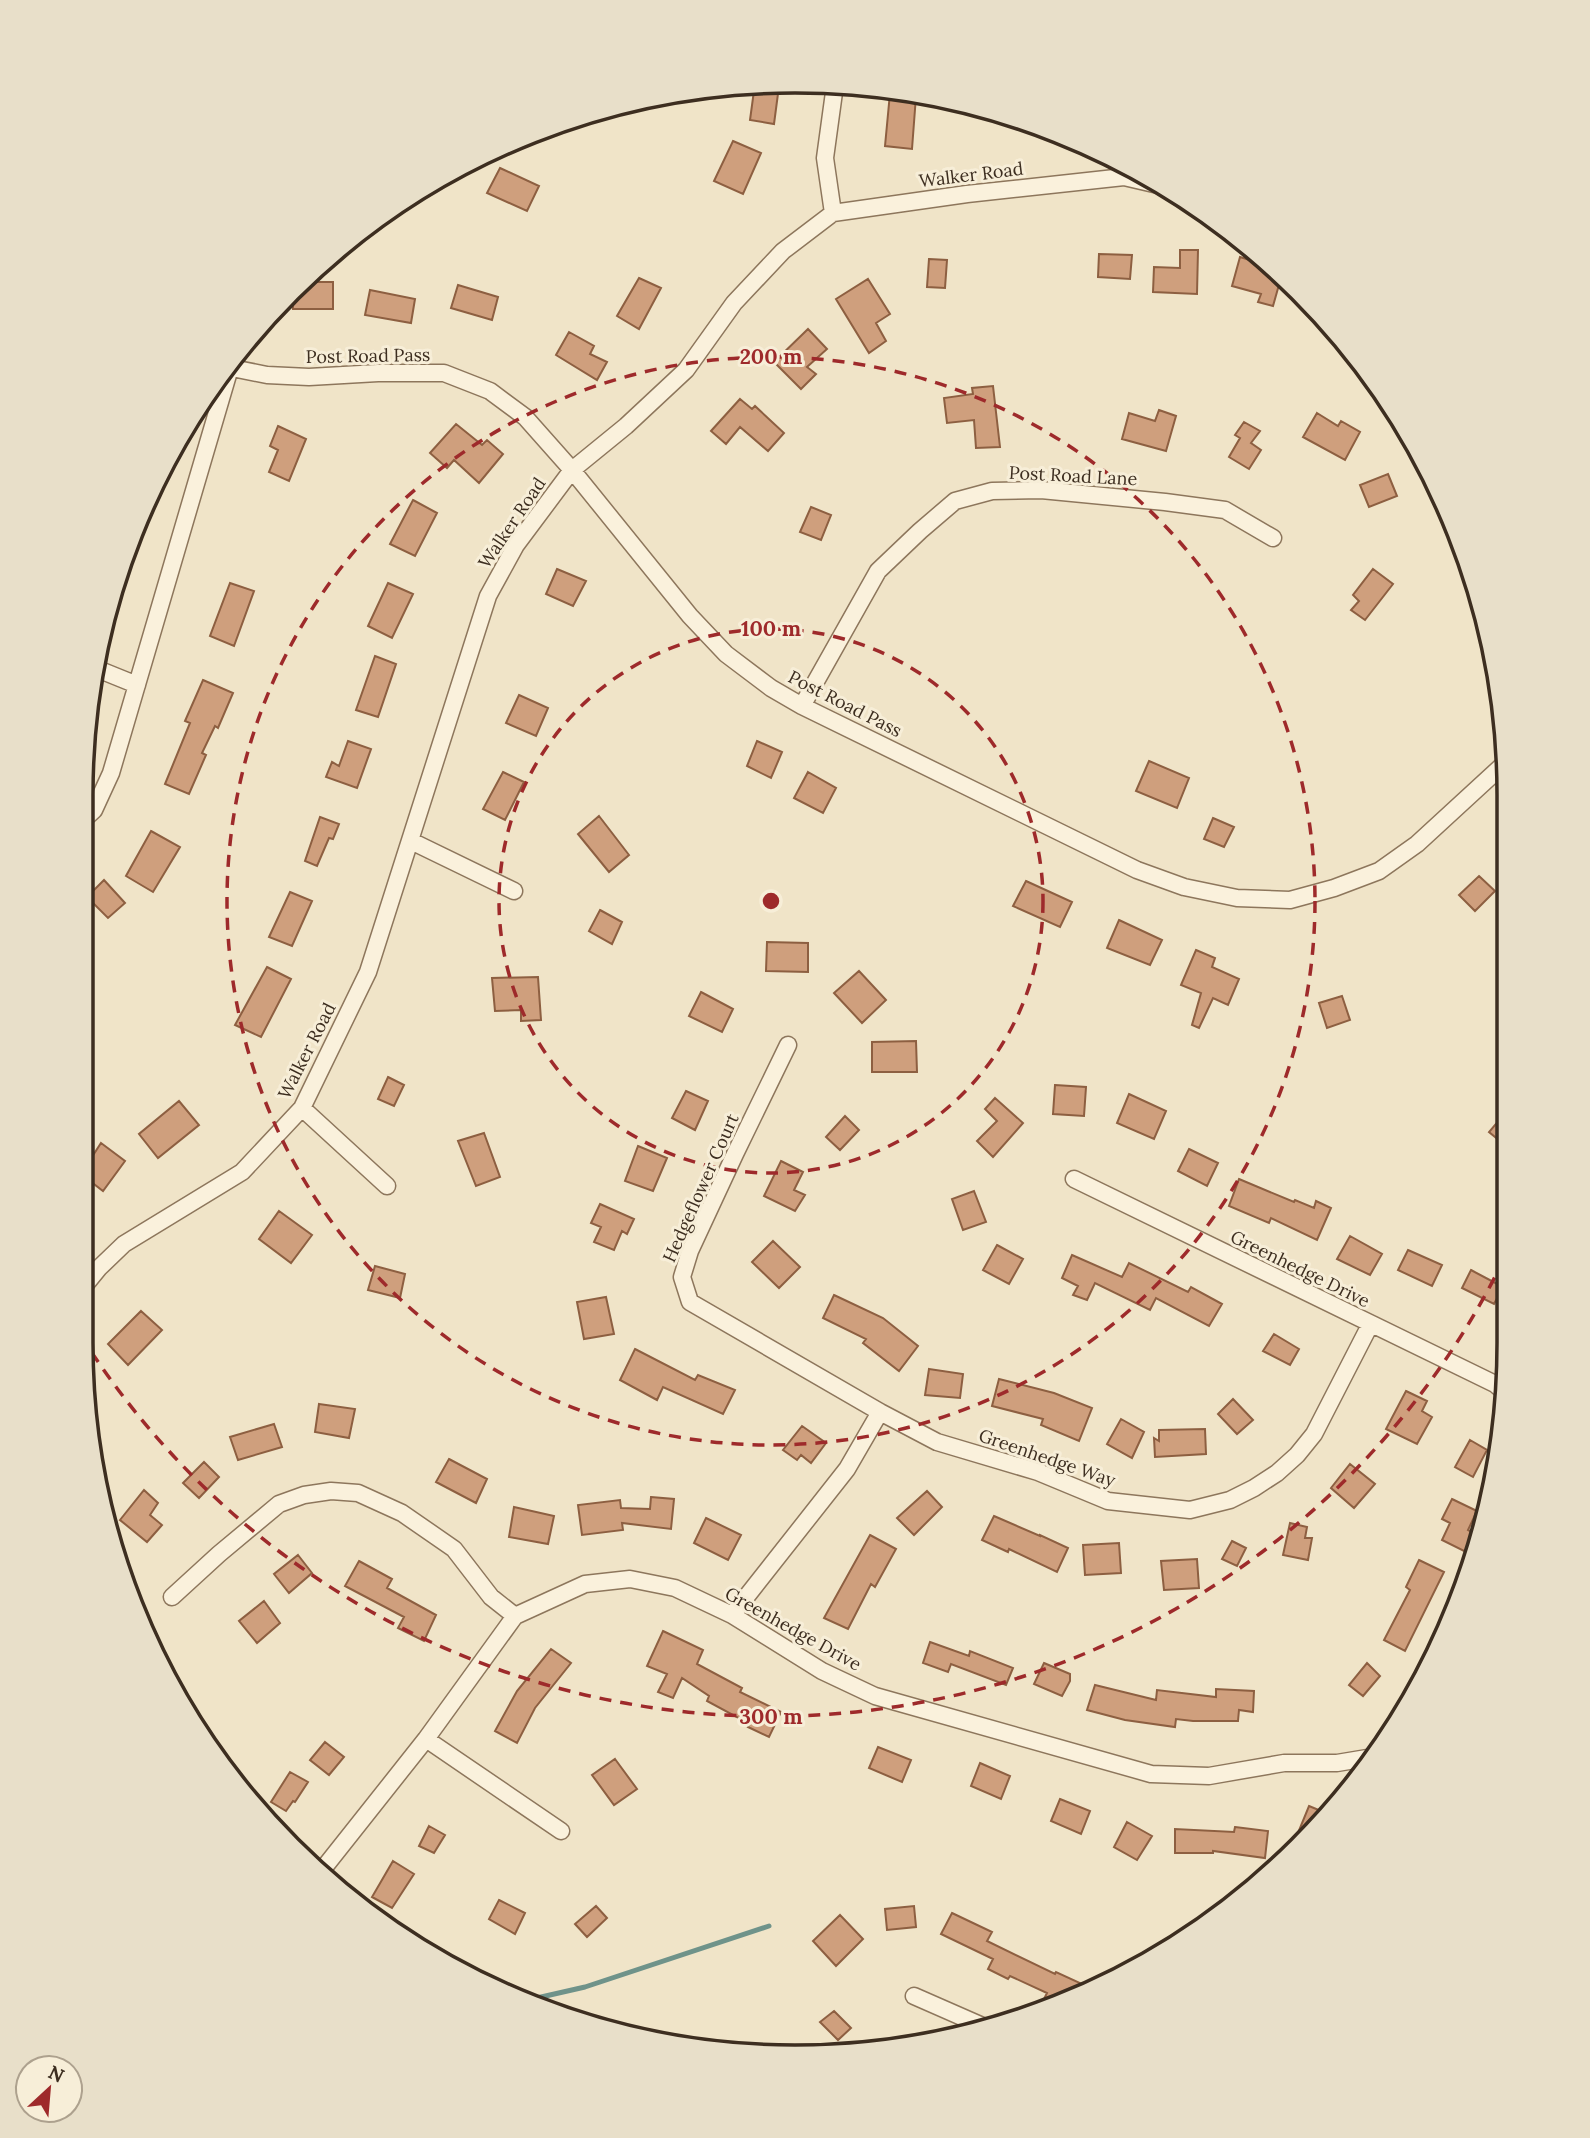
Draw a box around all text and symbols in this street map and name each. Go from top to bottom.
street label: Walker Road [917,157,1025,192]
street label: Post Road Pass [306,343,430,368]
text: 200 m [740,343,802,370]
street label: Post Road Lane [1008,461,1138,490]
street label: Walker Road [473,473,551,573]
text: 100 m [741,615,801,642]
street label: Post Road Pass [785,665,906,742]
centre of rings [759,889,783,913]
street label: Walker Road [272,999,341,1103]
street label: Hedgeflower Court [657,1110,744,1266]
street label: Greenhedge Drive [1227,1225,1374,1312]
street label: Greenhedge Way [976,1423,1119,1492]
street label: Greenhedge Drive [721,1582,866,1676]
text: 300 m [739,1703,803,1730]
north arrow [14,2054,84,2124]
text: N [45,2060,69,2088]

